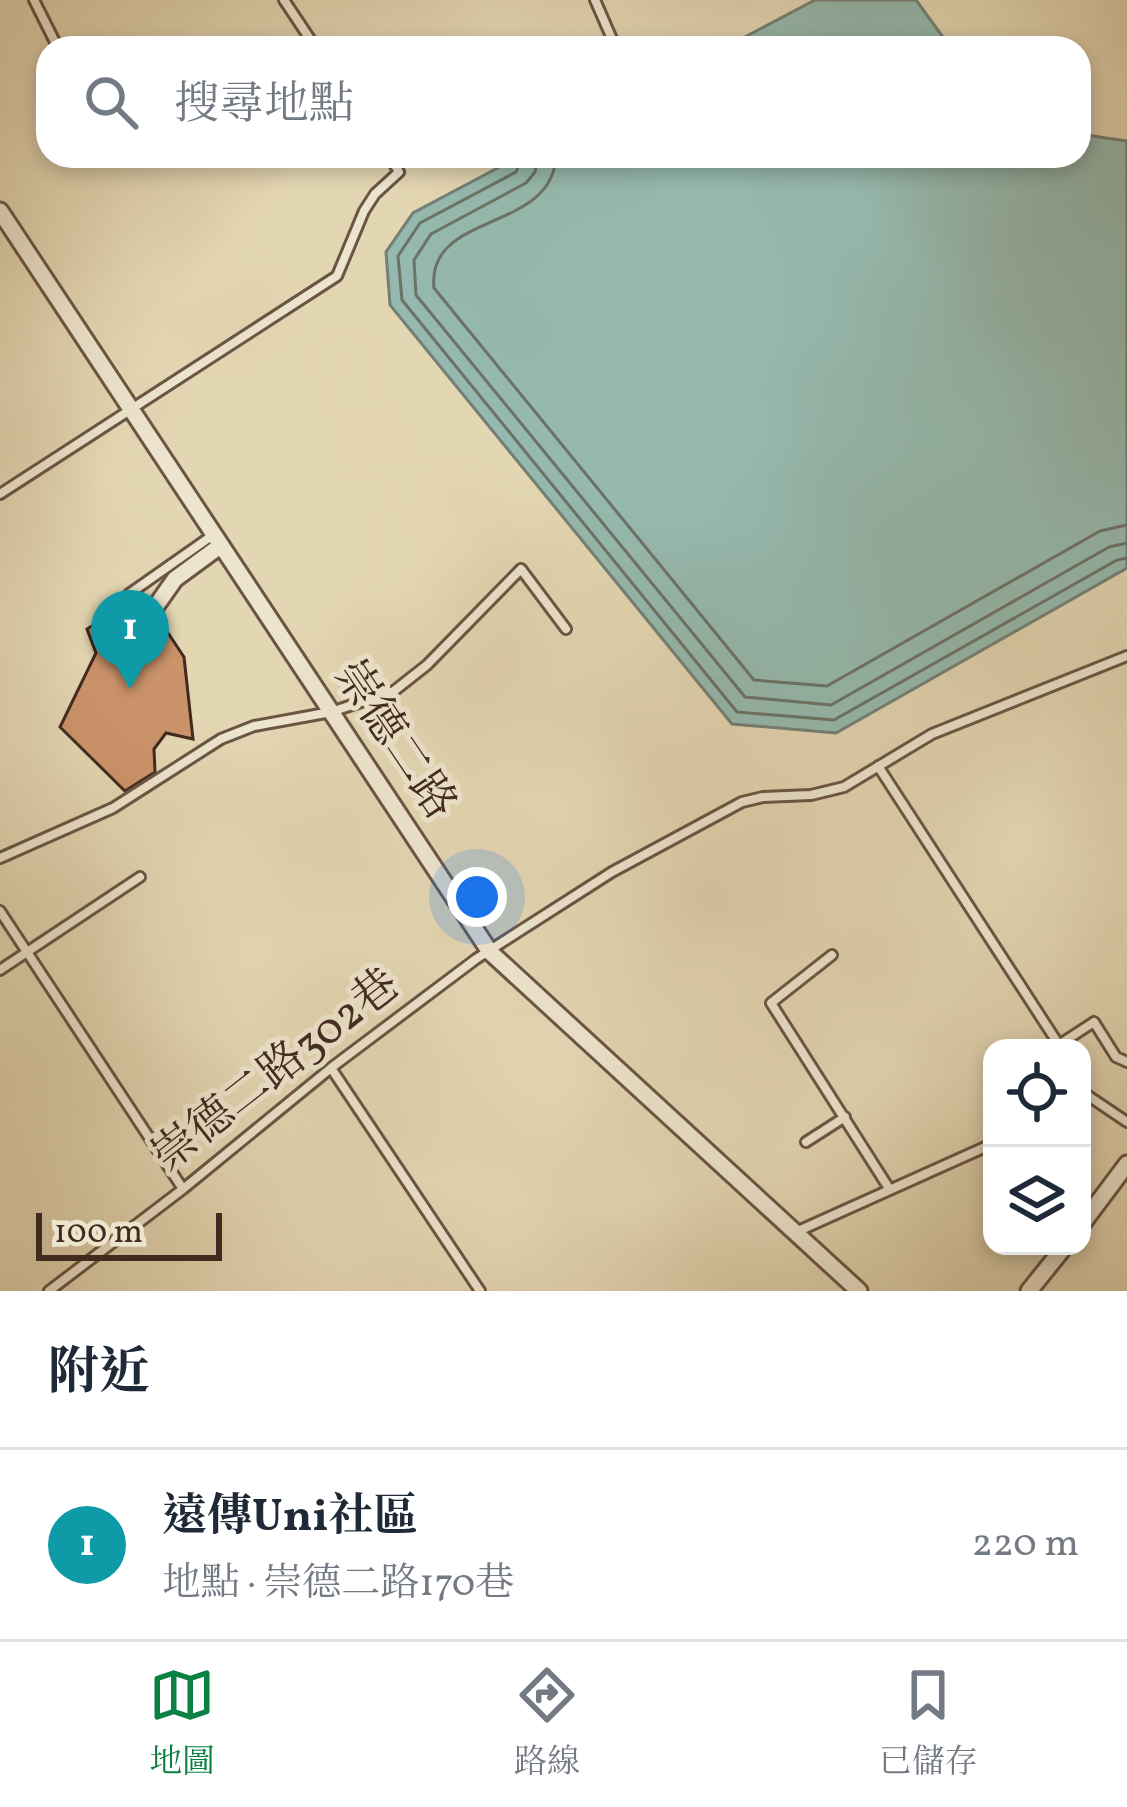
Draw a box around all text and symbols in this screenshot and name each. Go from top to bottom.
search box [36,36,1091,168]
icon: search [78,69,144,135]
text: 搜尋地點 [174,75,354,138]
pin: 1 [91,590,169,689]
street label: 崇德二路 [317,649,469,833]
your location [447,867,507,927]
street label: 崇德二路302巷 [140,955,414,1189]
map controls [983,1039,1091,1255]
button: locate [983,1039,1091,1147]
button: layers [983,1147,1091,1255]
scale bar [36,1207,222,1260]
text: 100 m [54,1211,143,1257]
text: 附近 [48,1339,150,1410]
text: 遠傳Uni社區 [162,1487,418,1550]
text: 1 [79,1518,95,1572]
text: 220 m [972,1518,1079,1572]
text: 地點 · 崇德二路170巷 [162,1558,514,1612]
tab: 地圖 [149,1662,215,1787]
tab: 路線 [514,1662,580,1787]
tab: 已儲存 [879,1662,978,1787]

